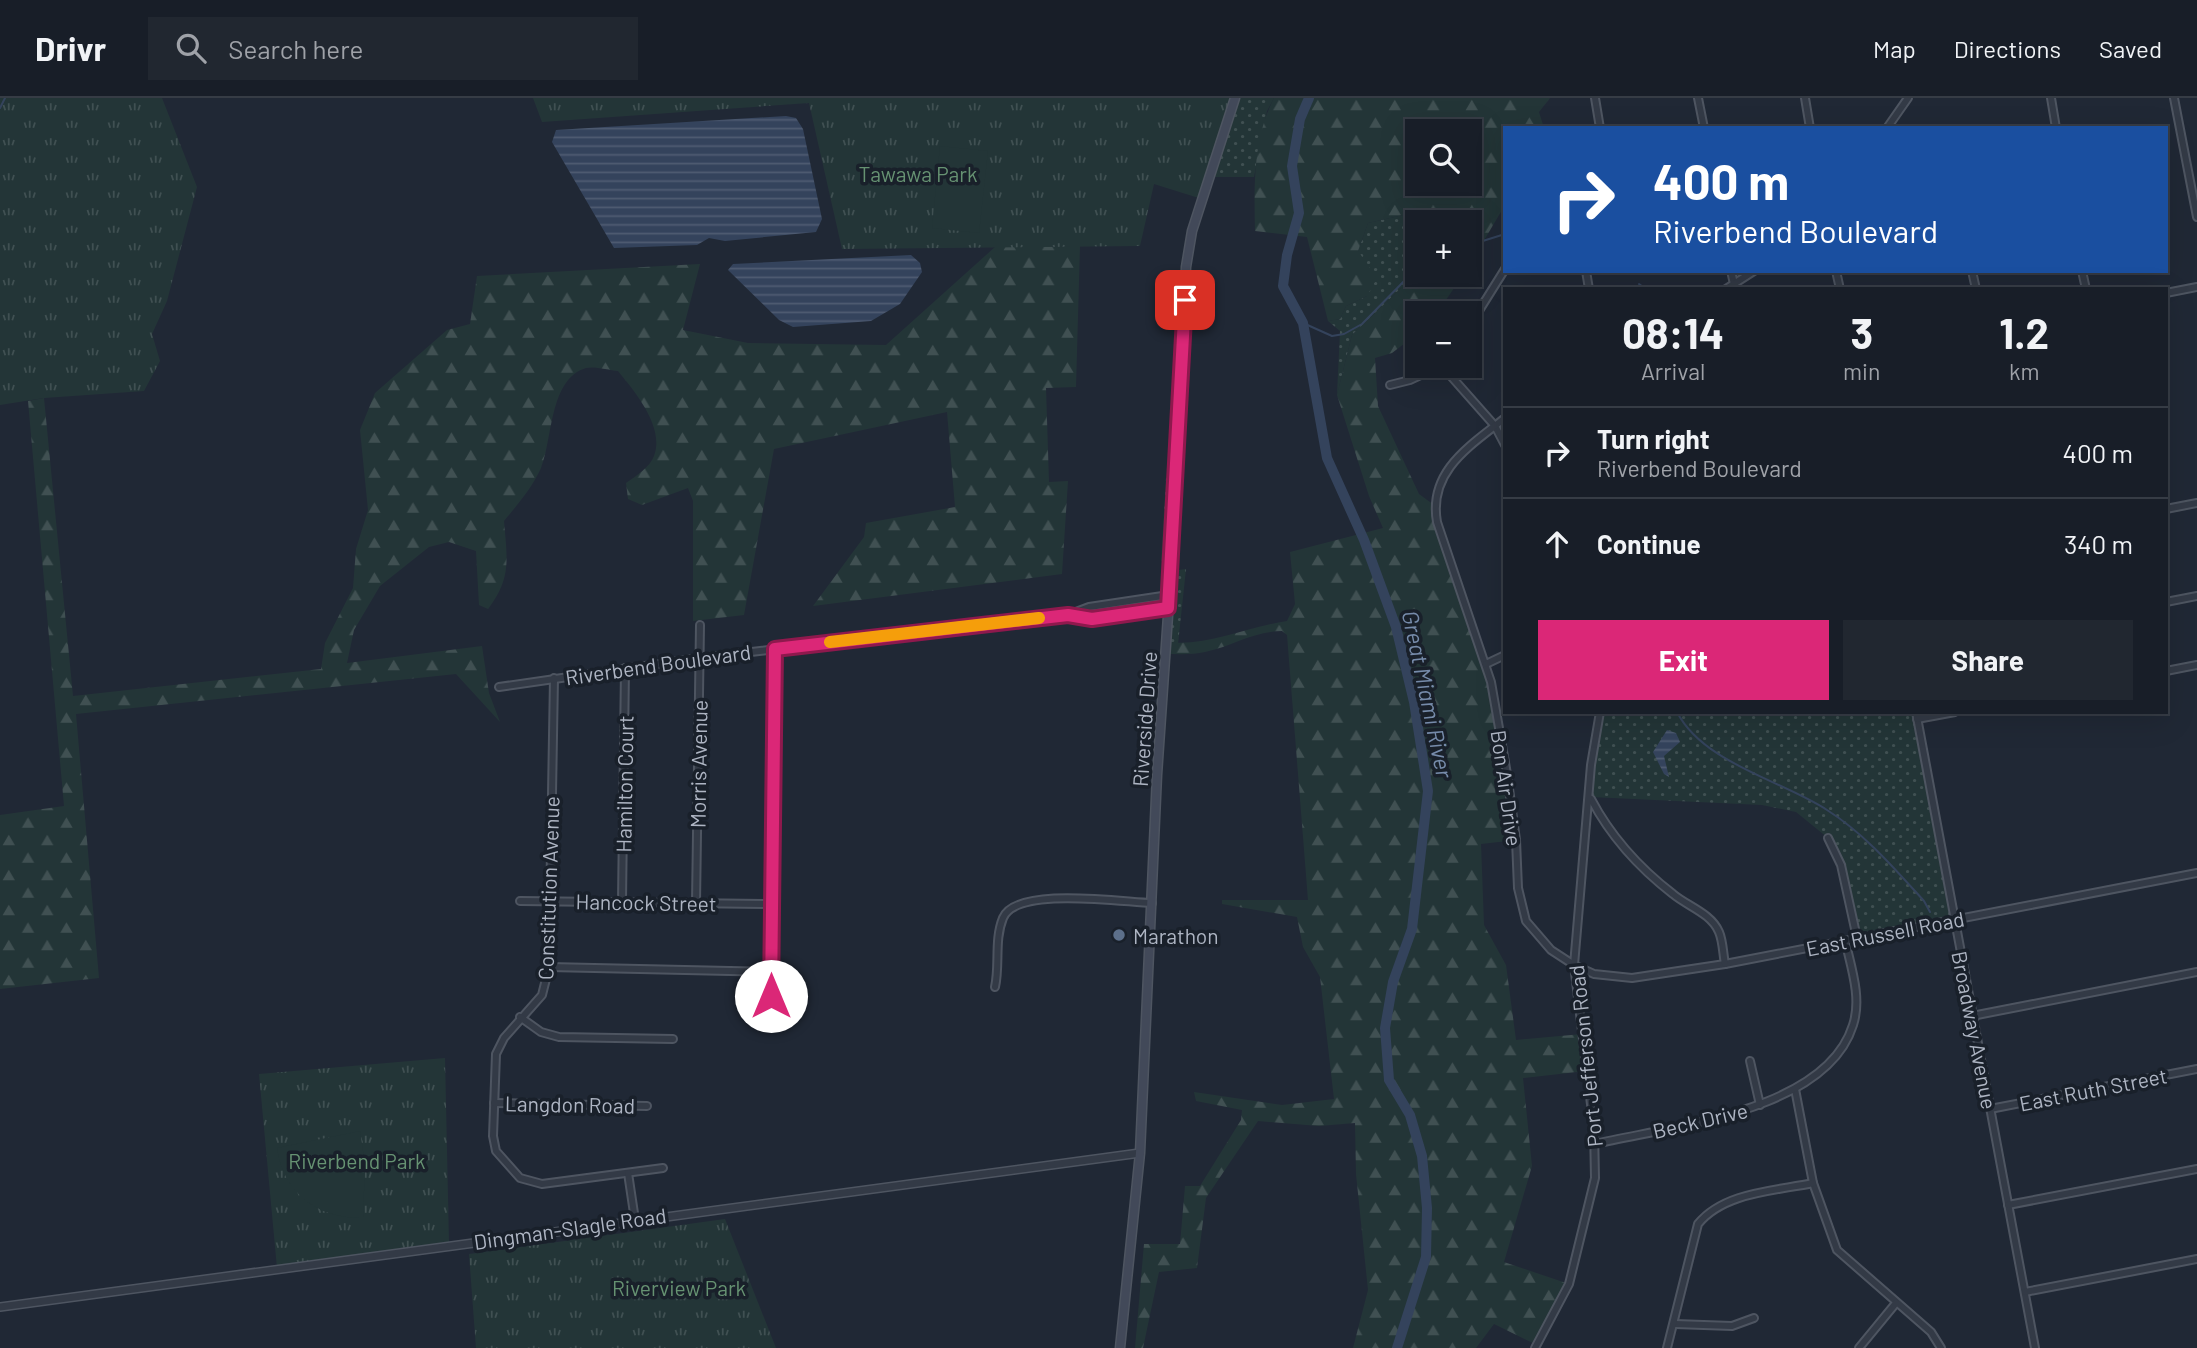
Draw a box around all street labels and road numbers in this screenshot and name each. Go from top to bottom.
street label: Riverbend Boulevard [564,639,752,689]
street label: Riverside Drive [1127,650,1161,788]
street label: Morris Avenue [684,700,712,828]
street label: Hamilton Court [610,715,638,853]
street label: Bon Air Drive [1486,728,1528,848]
street label: Constitution Avenue [532,796,564,980]
street label: Hancock Street [575,888,717,916]
street label: East Russell Road [1804,905,1966,961]
street label: Broadway Avenue [1947,949,2003,1111]
street label: Port Jefferson Road [1563,964,1607,1148]
street label: East Ruth Street [2017,1062,2169,1116]
street label: Langdon Road [505,1090,635,1118]
street label: Beck Drive [1650,1097,1750,1143]
street label: Dingman-Slagle Road [472,1202,668,1254]

